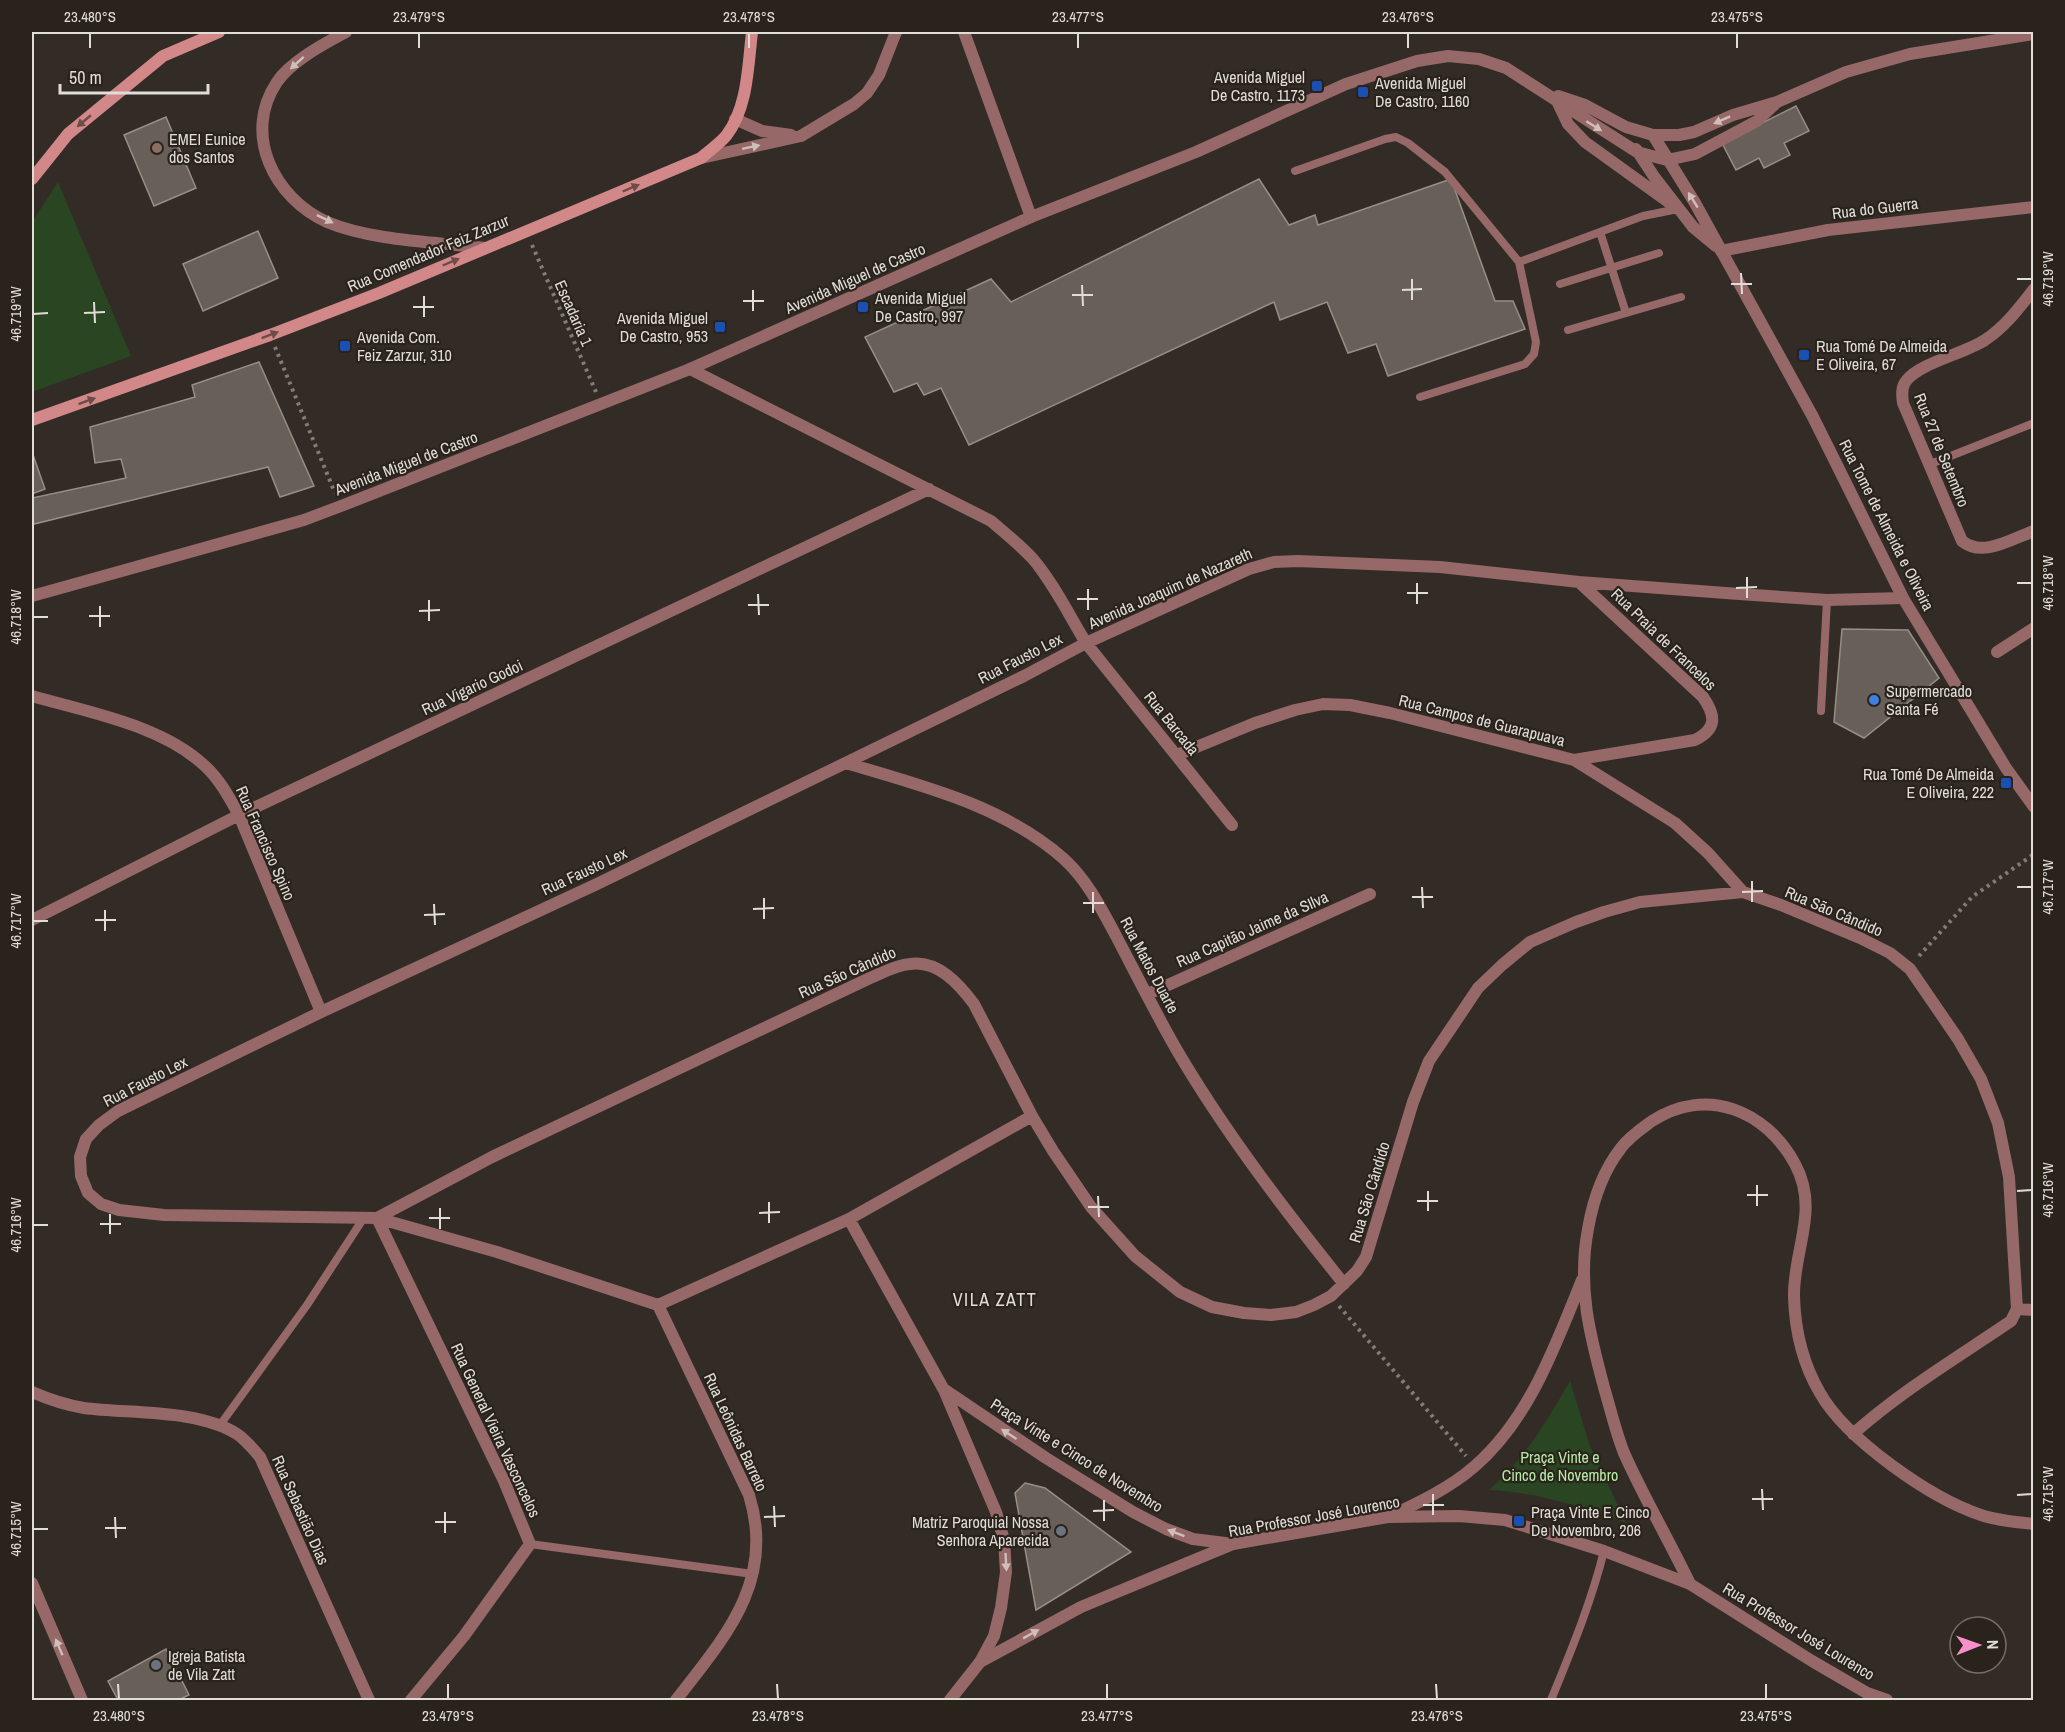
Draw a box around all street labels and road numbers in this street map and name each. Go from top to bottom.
street label: Rua do Guerra [1831,192,1920,224]
street label: Rua Comendador Feiz Zarzur [344,209,513,297]
street label: Avenida Miguel de Castro [780,237,929,319]
street label: Escadaria 1 [550,277,599,350]
street label: Rua 27 de Setembro [1909,390,1975,510]
street label: Avenida Miguel de Castro [330,426,481,501]
street label: Rua Tome de Almeida e Oliveira [1834,436,1940,615]
street label: Avenida Joaquim de Nazareth [1084,542,1255,634]
street label: Rua Praia de Francelos [1607,583,1721,695]
street label: Rua Fausto Lex [974,627,1066,689]
street label: Rua Vigario Godoi [418,654,526,720]
street label: Rua Barcada [1139,686,1205,760]
street label: Rua Campos de Guarapuava [1397,689,1568,751]
street label: Rua Francisco Spino [231,782,301,904]
street label: Rua Fausto Lex [538,841,631,900]
street label: Rua São Cândido [1782,880,1886,942]
street label: Rua Capitão Jaime da SIlva [1173,885,1332,972]
street label: Rua Matos Duarte [1115,913,1185,1017]
street label: Rua São Cândido [795,941,899,1003]
street label: Rua Fausto Lex [99,1050,191,1112]
street label: Rua São Cândido [1343,1139,1395,1245]
street label: Rua General Vieira Vasconcelos [446,1339,546,1521]
street label: Rua Leônidas Barreto [699,1369,773,1495]
street label: Praça Vinte e Cinco de Novembro [987,1393,1167,1517]
street label: Rua Sebastião Dias [267,1452,335,1568]
street label: Rua Professor José Lourenco [1227,1490,1401,1542]
street label: Rua Professor José Lourenco [1719,1577,1879,1685]

